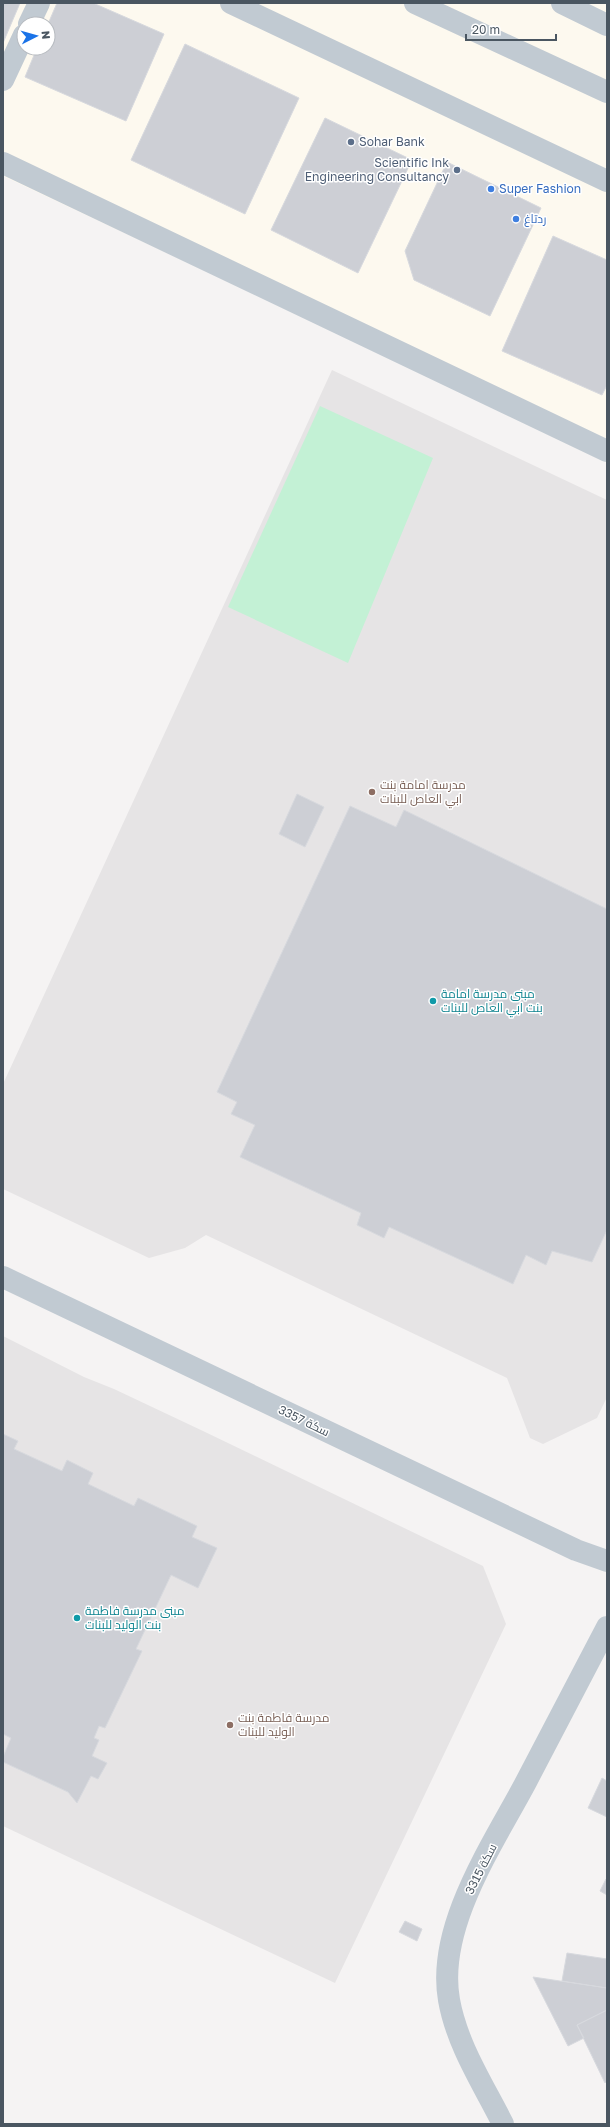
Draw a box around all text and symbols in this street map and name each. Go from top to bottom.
north arrow [16,16,56,56]
scale bar [466,16,556,42]
text: 20 m [472,22,500,37]
text: N [40,30,53,40]
place label: Sohar Bank [359,134,425,149]
marker: Sohar Bank [346,137,356,147]
place label: Scientific Ink Engineering Consultancy [305,155,449,184]
marker: Scientific Ink Engineering Consultancy [452,165,462,175]
place label: Super Fashion [499,181,581,196]
marker: Super Fashion [486,184,496,194]
place label: ردتاغ [524,211,546,227]
marker: ردتاغ [511,214,521,224]
place label: مدرسة امامة بنت ابي العاص للبنات [380,777,466,809]
marker: مدرسة امامة بنت ابي العاص للبنات [367,787,377,797]
place label: مبنى مدرسة امامة بنت ابي العاص للبنات [441,986,543,1018]
marker: مبنى مدرسة امامة بنت ابي العاص للبنات [428,996,438,1006]
street label: سكة 3357 [276,1402,332,1439]
place label: مبنى مدرسة فاطمة بنت الوليد للبنات [85,1603,184,1632]
marker: مبنى مدرسة فاطمة بنت الوليد للبنات [72,1613,82,1623]
place label: مدرسة فاطمة بنت الوليد للبنات [238,1710,329,1739]
marker: مدرسة فاطمة بنت الوليد للبنات [225,1720,235,1730]
street label: سكة 3315 [461,1841,500,1896]

